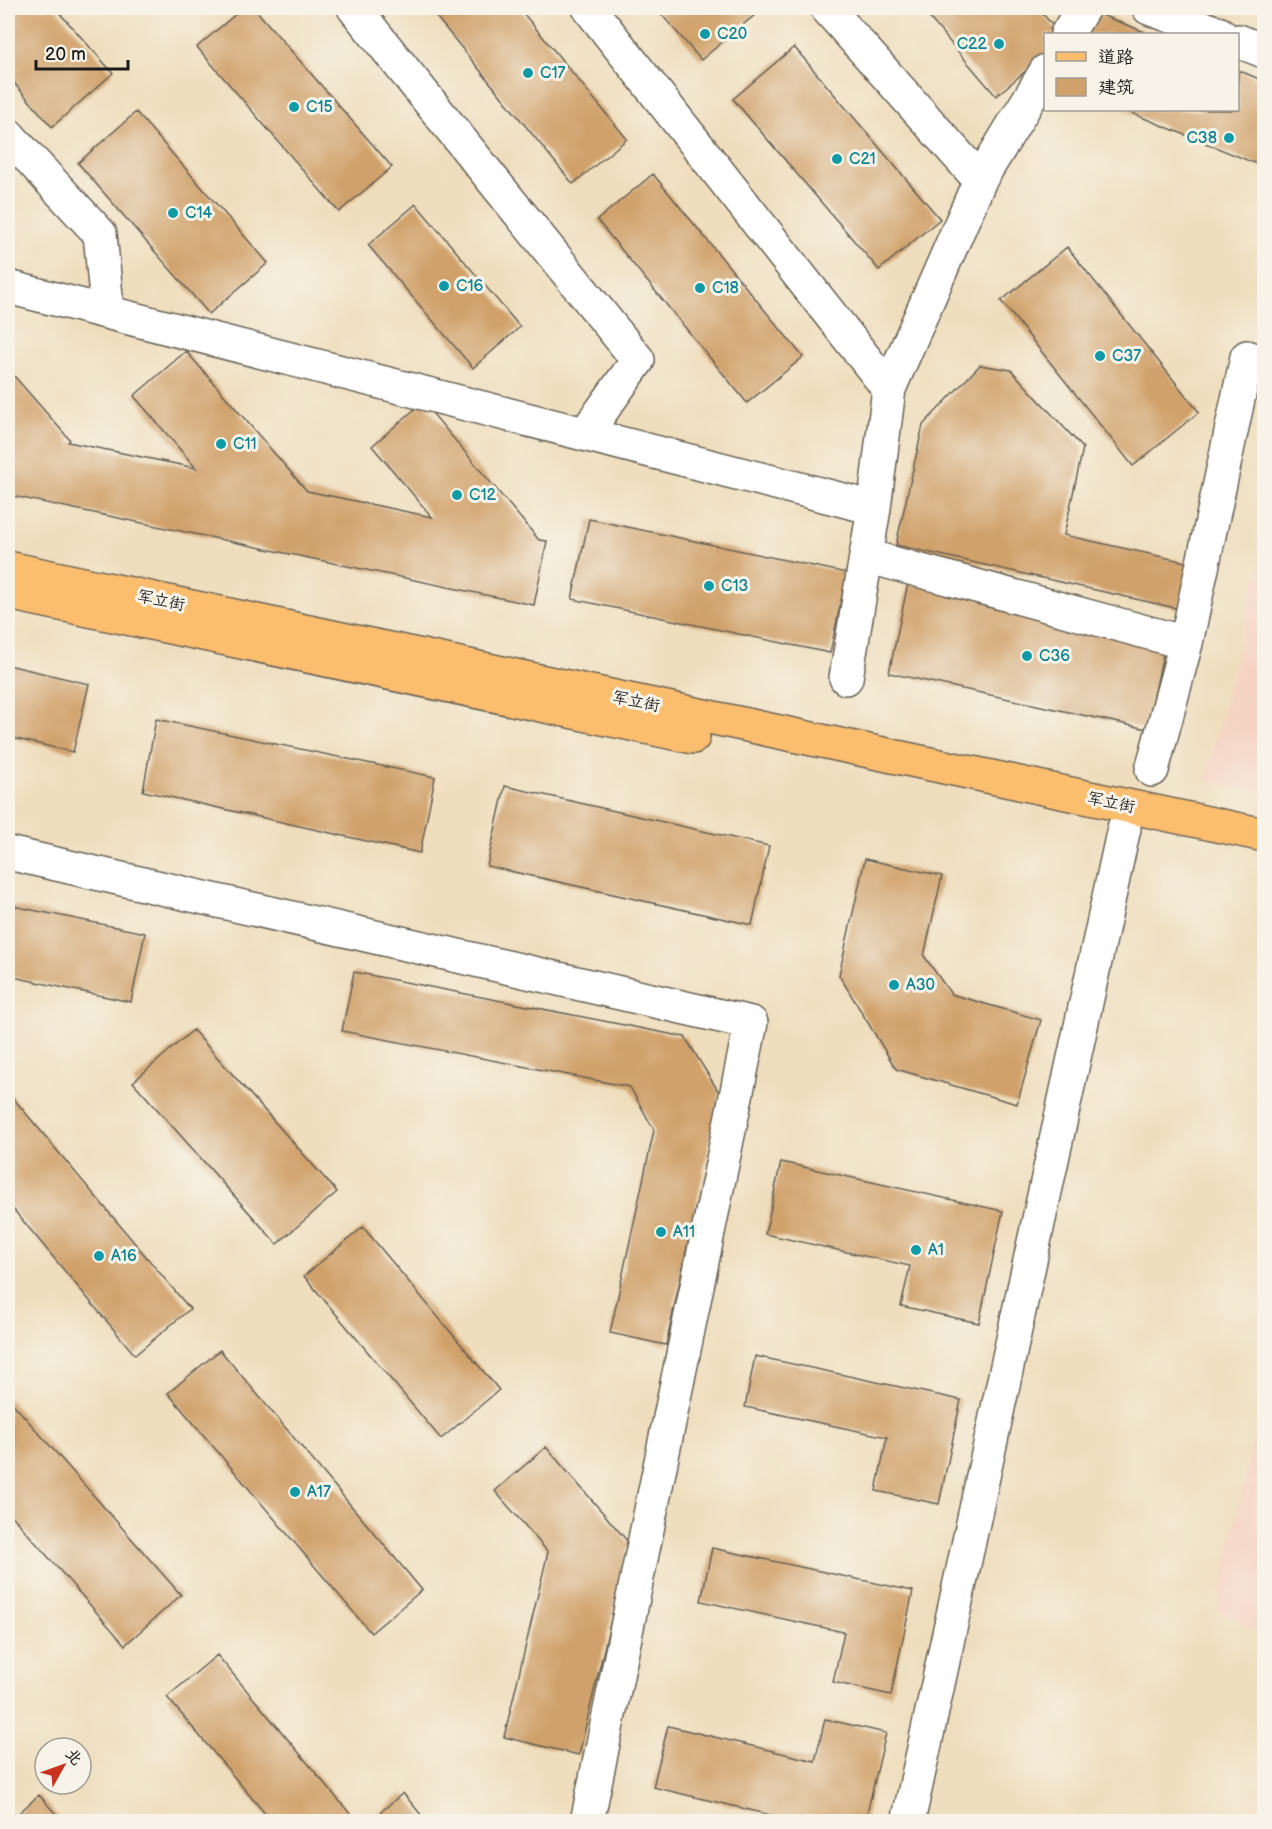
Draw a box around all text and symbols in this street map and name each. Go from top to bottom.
place label: C20 [717,25,747,44]
marker: C20 [698,27,712,41]
scale bar [36,33,128,71]
legend [1044,33,1239,111]
place label: C22 [957,35,988,54]
marker: C22 [992,37,1006,51]
text: 20 m [45,44,86,65]
text: 道路 [1098,47,1134,68]
place label: C17 [540,64,566,83]
marker: C17 [521,66,535,80]
text: 建筑 [1098,77,1134,98]
place label: C15 [306,98,333,117]
marker: C15 [287,100,301,114]
place label: C38 [1186,129,1217,148]
marker: C38 [1222,131,1236,145]
place label: C21 [849,150,876,169]
marker: C21 [830,152,844,166]
place label: C14 [185,204,213,223]
marker: C14 [166,206,180,220]
place label: C16 [456,277,484,296]
marker: C16 [437,279,451,293]
place label: C18 [712,279,739,298]
marker: C18 [693,281,707,295]
place label: C37 [1112,347,1141,366]
marker: C37 [1093,349,1107,363]
place label: C11 [233,435,257,454]
marker: C11 [214,437,228,451]
place label: C12 [469,486,497,505]
marker: C12 [450,488,464,502]
place label: C13 [721,577,749,596]
marker: C13 [702,579,716,593]
street label: 军立街 [136,587,186,615]
place label: C36 [1039,647,1070,666]
marker: C36 [1020,649,1034,663]
street label: 军立街 [611,688,661,716]
street label: 军立街 [1086,789,1136,817]
place label: A30 [906,976,935,995]
marker: A30 [887,978,901,992]
place label: A11 [673,1223,695,1242]
marker: A11 [654,1225,668,1239]
place label: A1 [928,1241,944,1260]
marker: A1 [909,1243,923,1257]
place label: A16 [111,1247,137,1266]
marker: A16 [92,1249,106,1263]
place label: A17 [307,1483,331,1502]
marker: A17 [288,1485,302,1499]
north arrow [33,1736,93,1796]
text: 北 [61,1745,86,1770]

